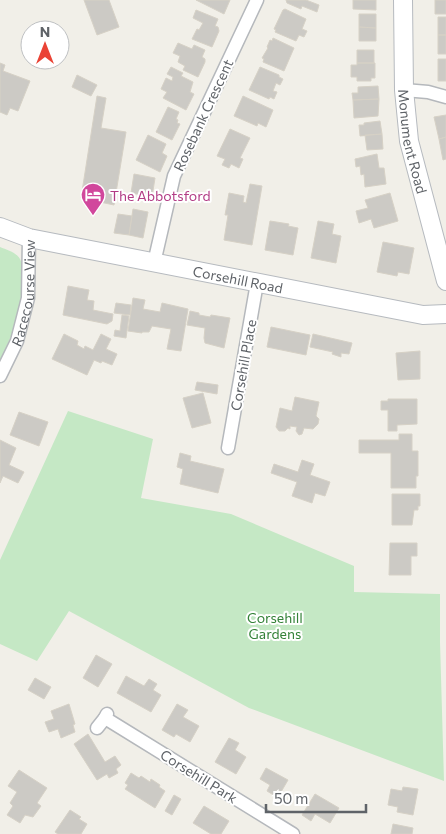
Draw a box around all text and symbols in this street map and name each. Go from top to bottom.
north arrow [20,20,70,70]
text: N [40,23,50,40]
street label: Rosebank Crescent [170,56,237,174]
street label: Monument Road [395,88,431,195]
hotel icon: The Abbotsford [80,182,106,216]
place label: The Abbotsford [110,187,211,204]
street label: Racecourse View [7,239,37,349]
street label: Corsehill Road [192,262,284,296]
street label: Corsehill Place [227,318,259,412]
park label: Corsehill Gardens [247,609,303,642]
street label: Corsehill Park [157,746,241,807]
scale bar [266,782,366,814]
text: 50 m [274,789,308,807]

